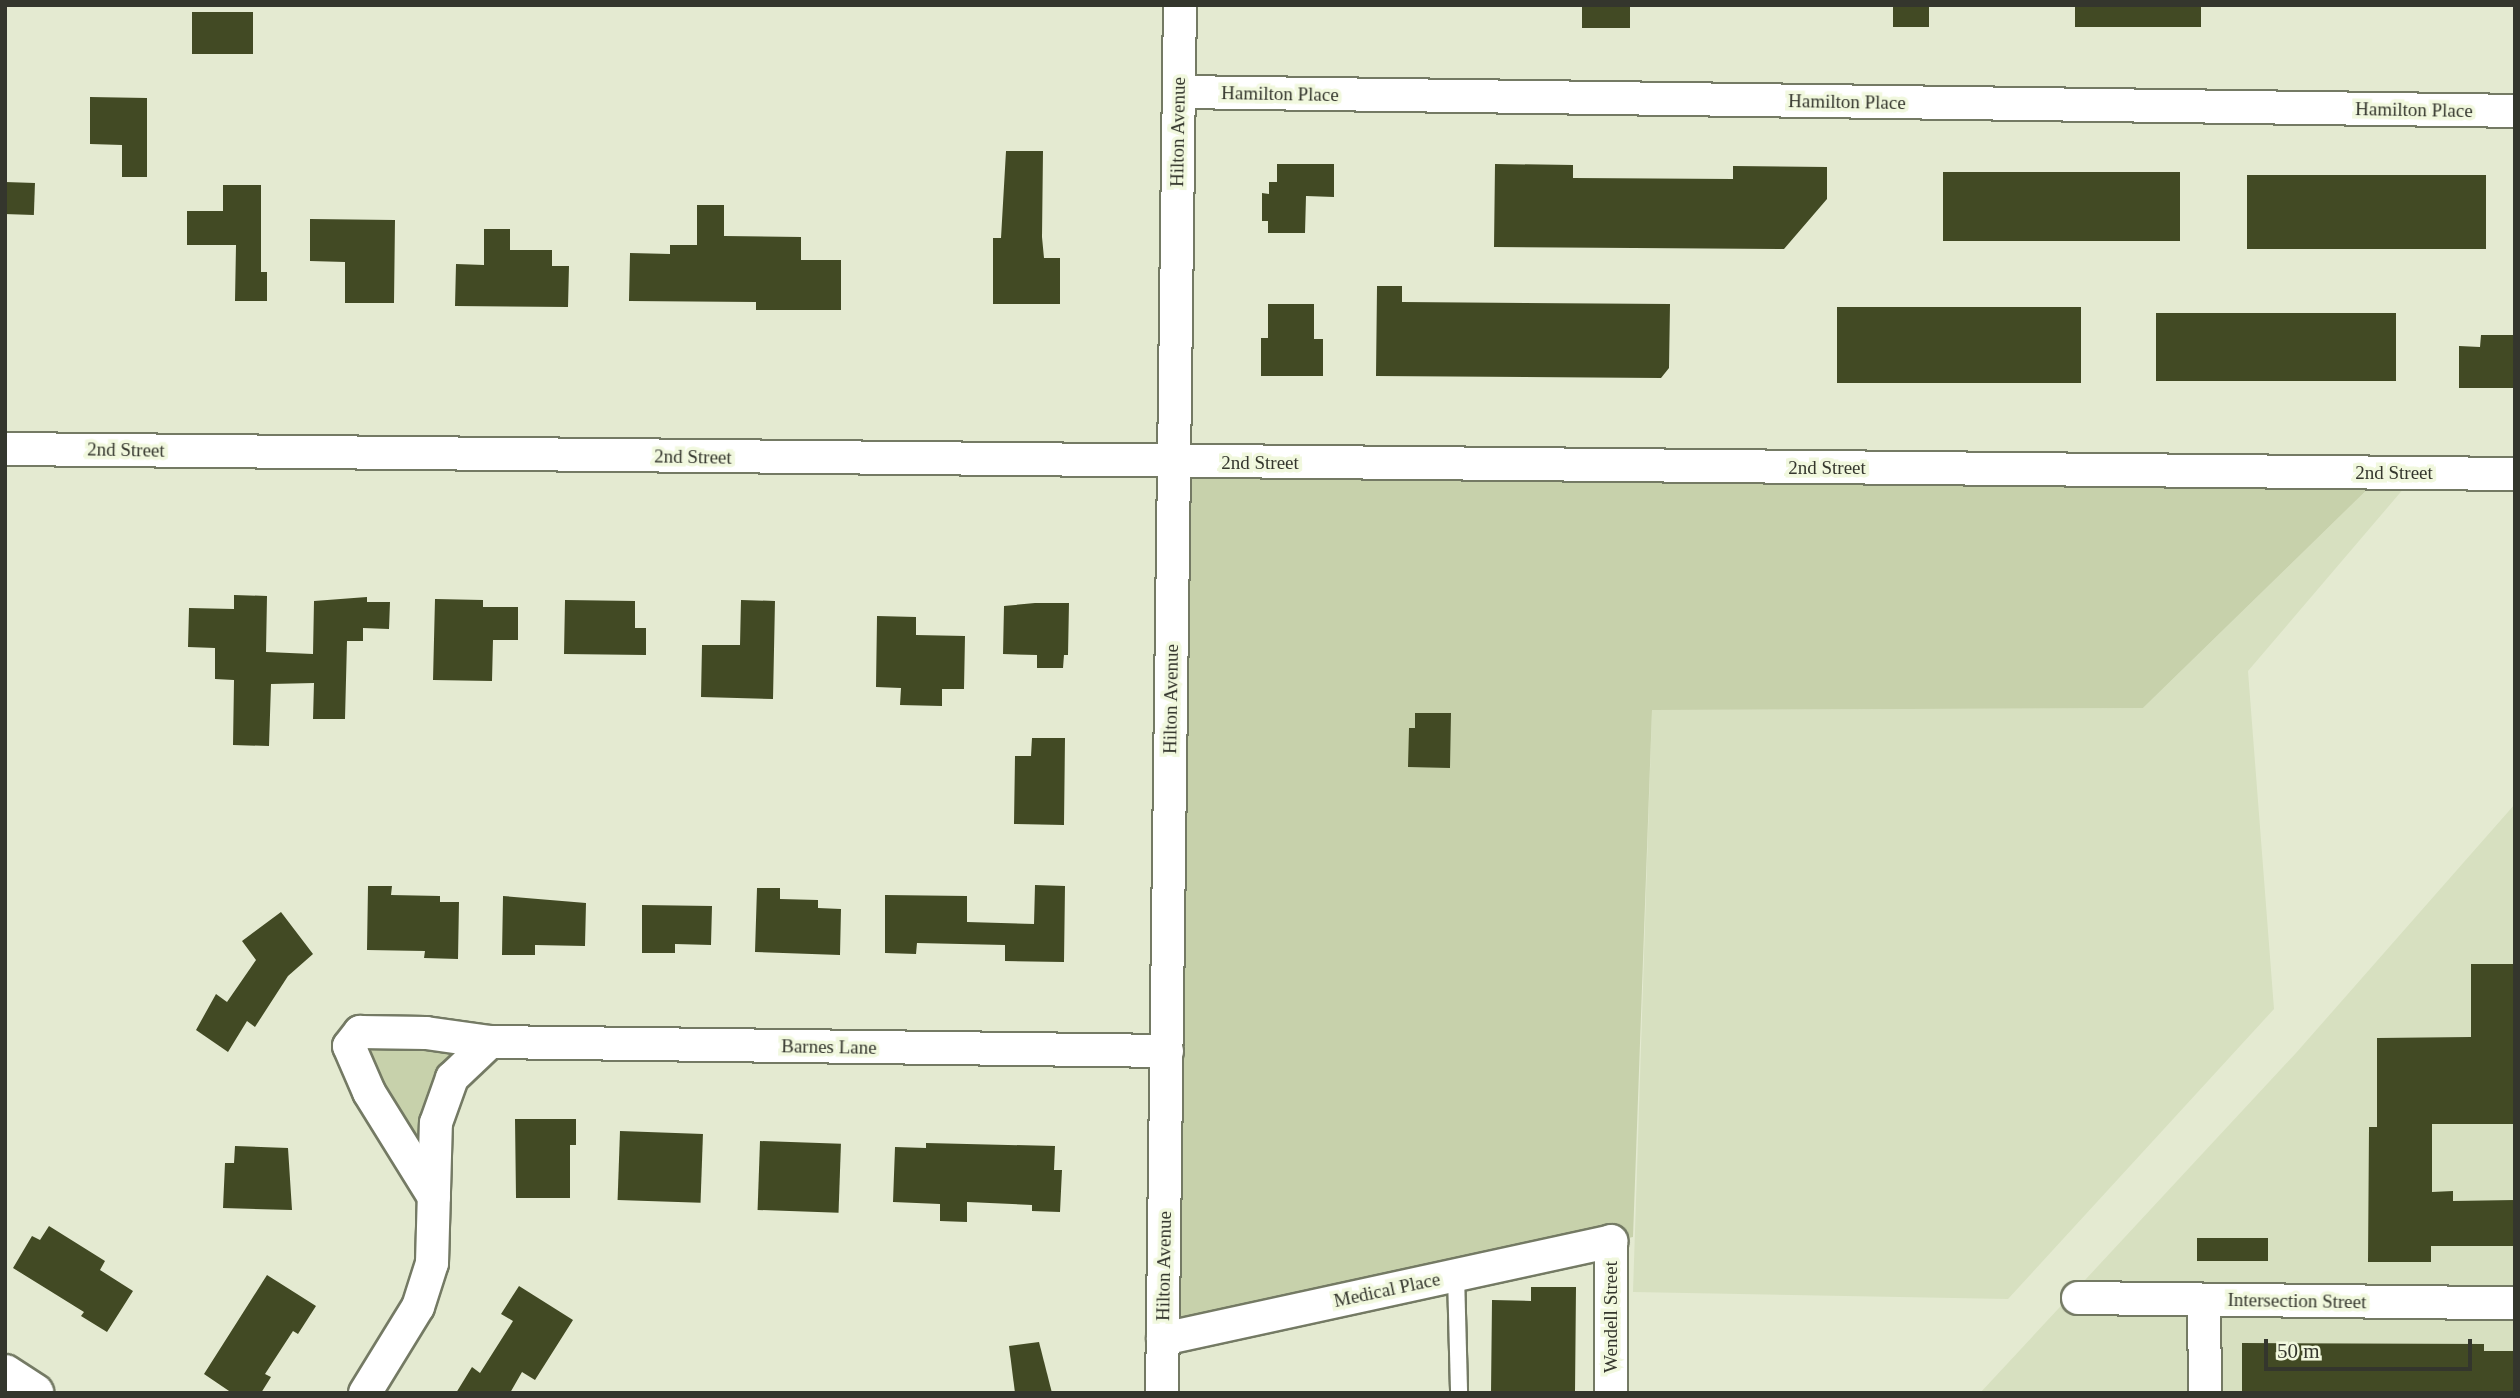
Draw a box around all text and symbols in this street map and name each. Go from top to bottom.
street label: Hilton Avenue [1166,76,1190,188]
street label: Hamilton Place [1221,82,1339,106]
street label: Hamilton Place [1788,90,1906,114]
street label: Hamilton Place [2355,98,2473,122]
street label: 2nd Street [87,438,165,462]
street label: 2nd Street [654,445,732,469]
street label: 2nd Street [1221,452,1299,474]
street label: 2nd Street [1788,457,1866,479]
street label: 2nd Street [2355,462,2433,484]
street label: Hilton Avenue [1159,643,1183,755]
street label: Barnes Lane [781,1035,877,1059]
street label: Hilton Avenue [1152,1210,1176,1322]
street label: Wendell Street [1600,1261,1622,1373]
street label: Medical Place [1332,1268,1442,1312]
street label: Intersection Street [2227,1288,2367,1314]
scale bar [2268,1324,2476,1368]
text: 50 m [2277,1339,2320,1363]

